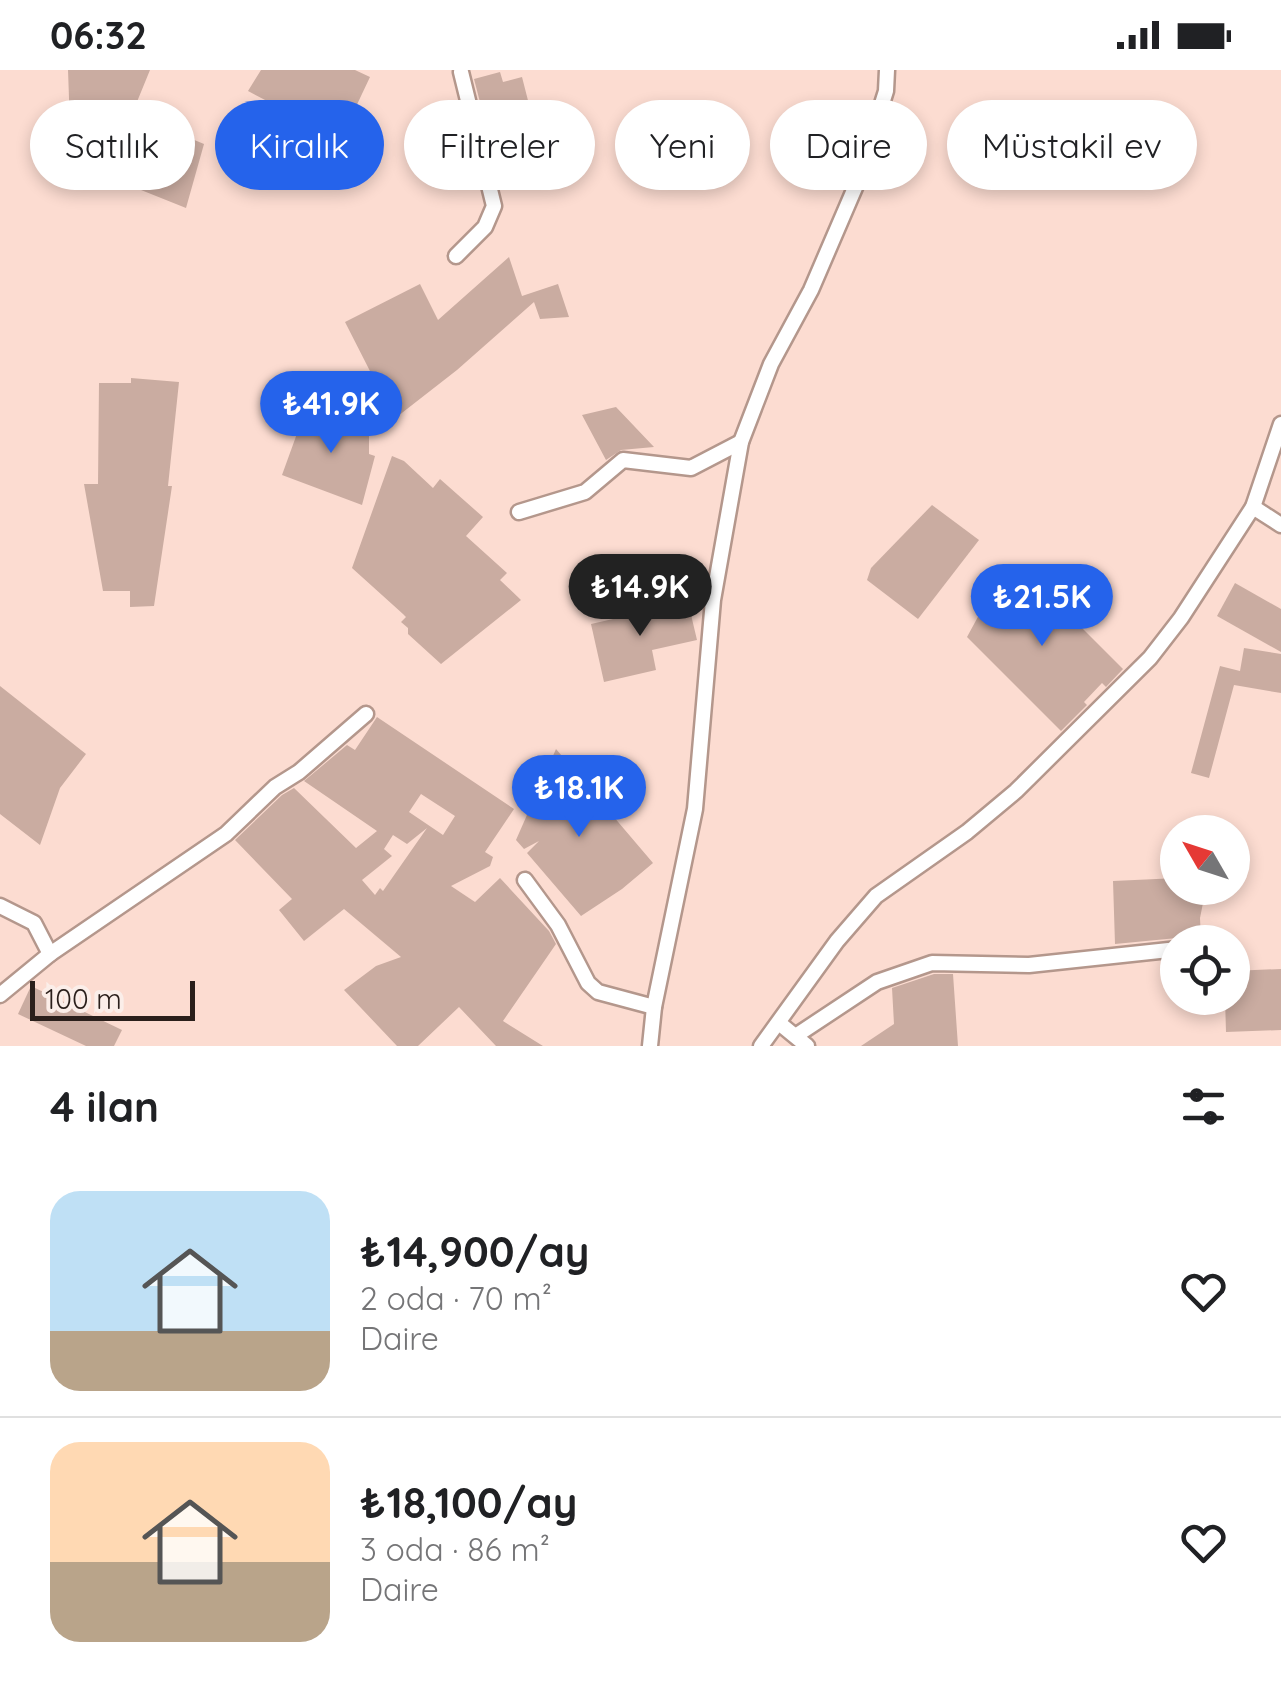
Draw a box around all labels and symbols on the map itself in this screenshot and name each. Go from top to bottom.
pin: ₺41.9K [250,371,412,456]
pin: ₺14.9K [559,554,721,639]
pin: ₺21.5K [961,564,1123,649]
pin: ₺18.1K [498,755,660,840]
north arrow [1160,815,1250,905]
scale bar [30,976,195,1020]

